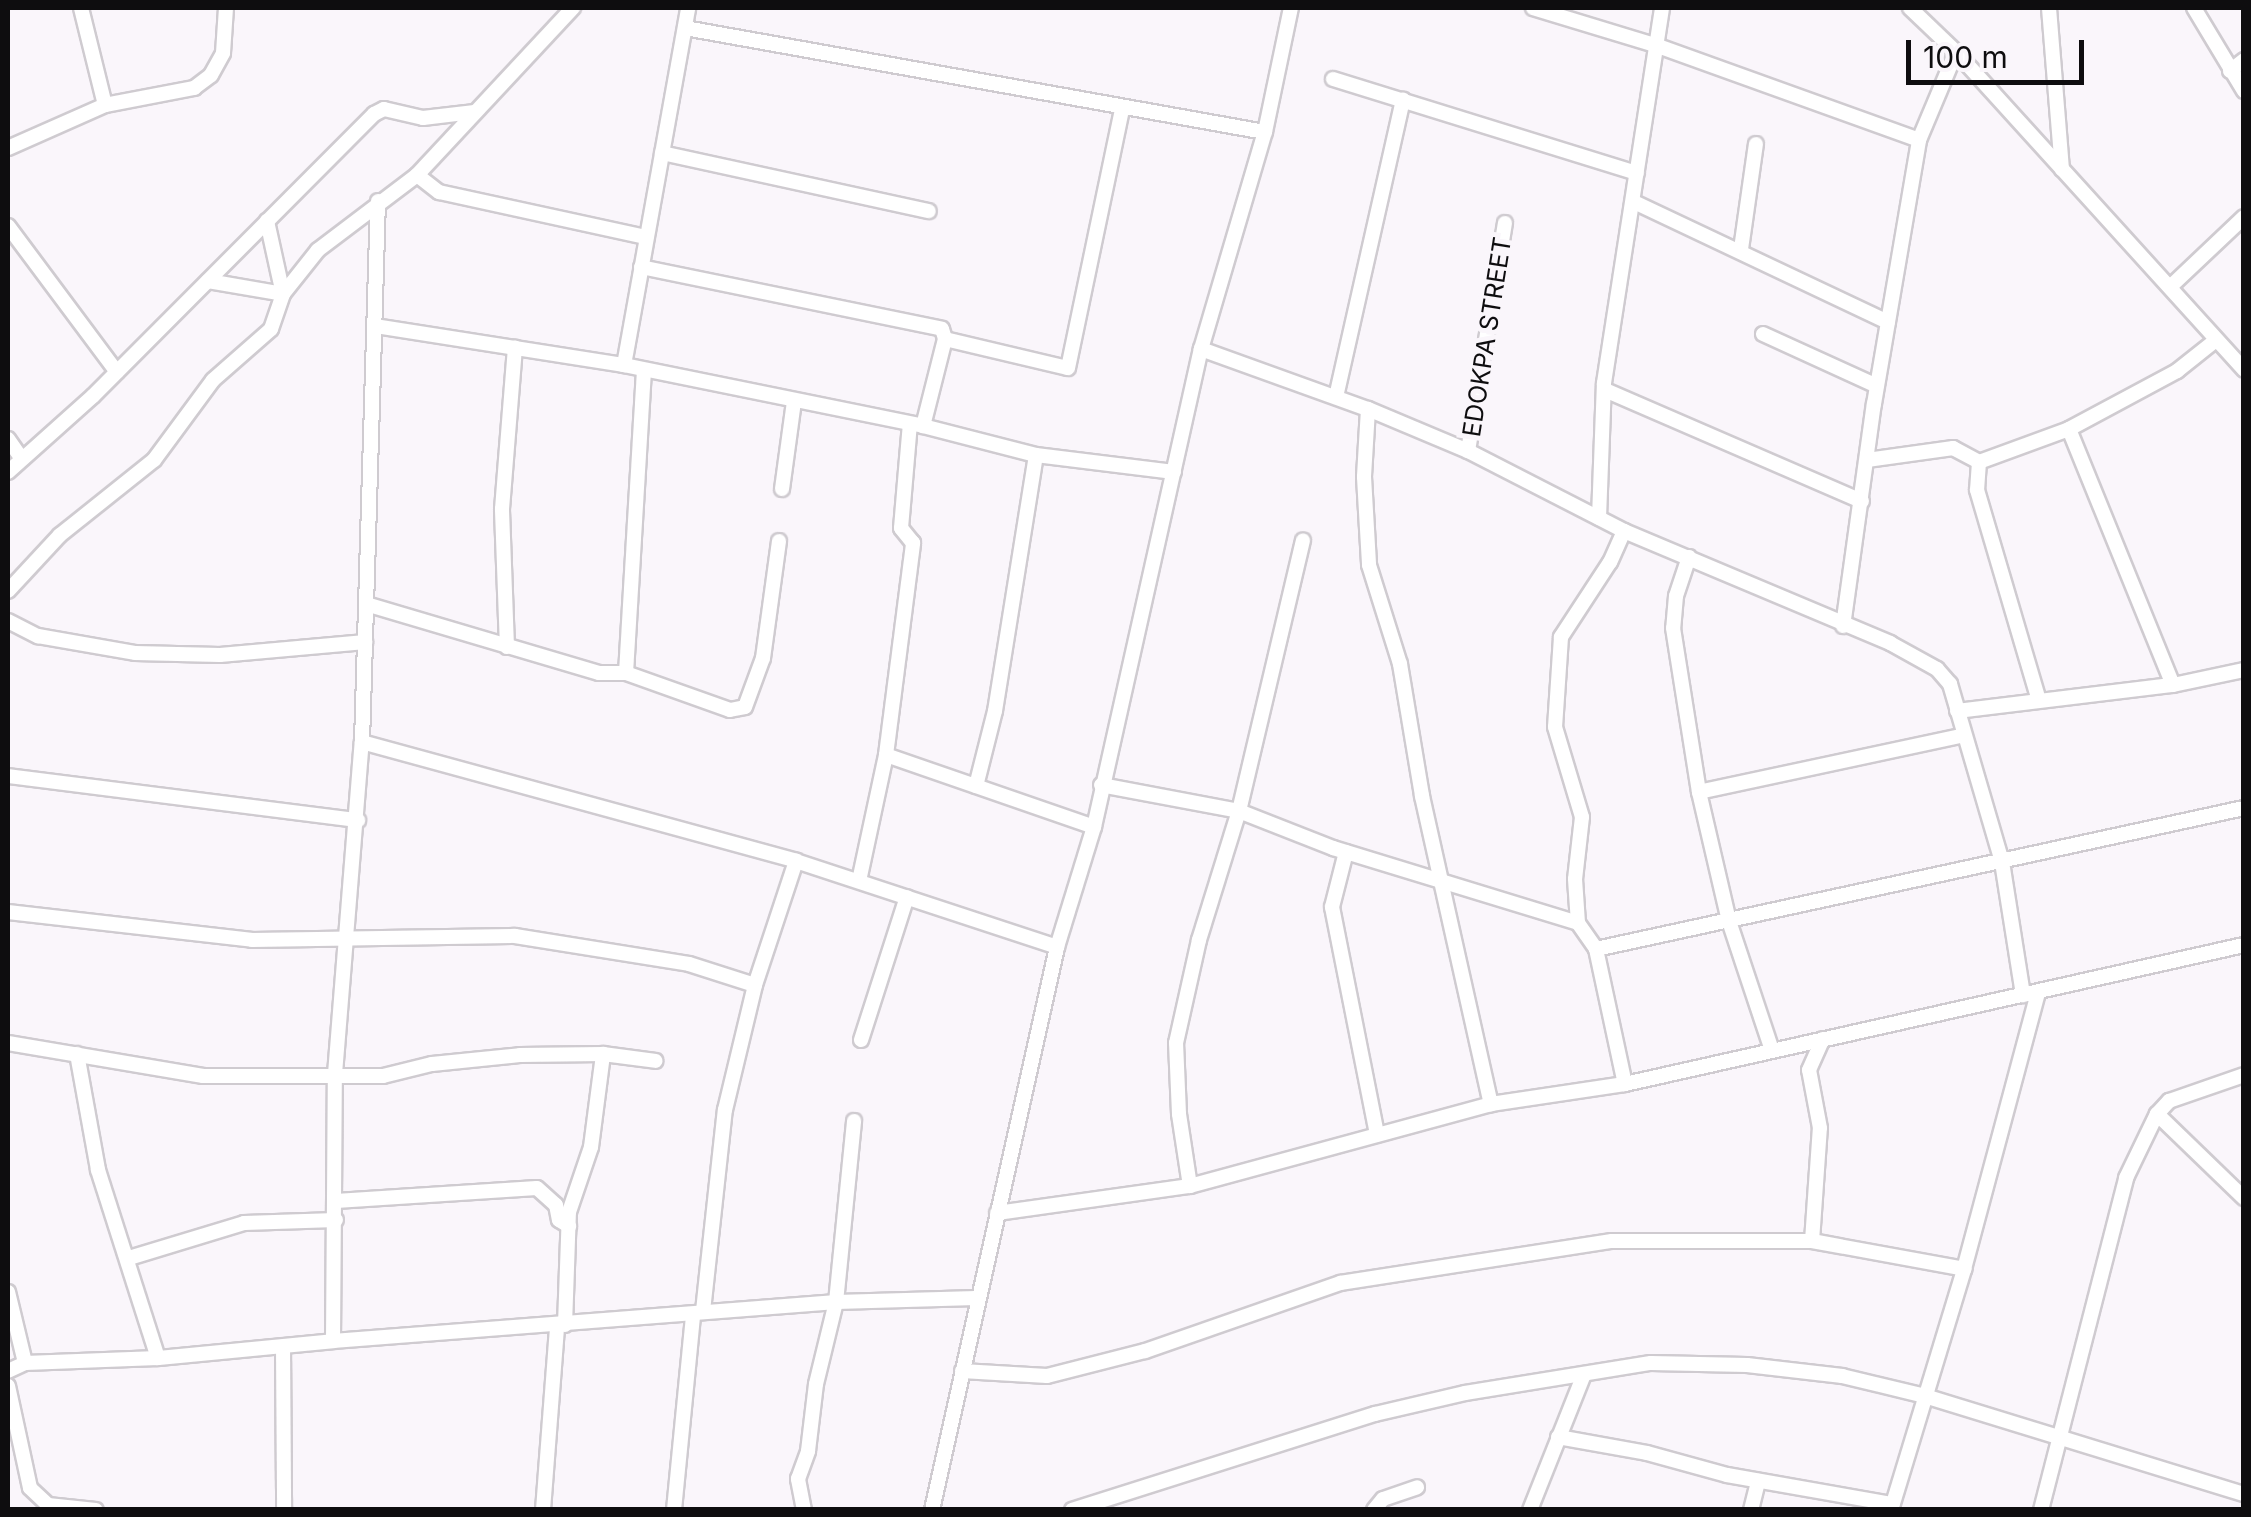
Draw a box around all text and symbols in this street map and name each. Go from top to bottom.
scale bar [1911,20,2088,82]
text: 100 m [1923,39,2008,75]
street label: EDOKPA STREET [1456,235,1518,439]

